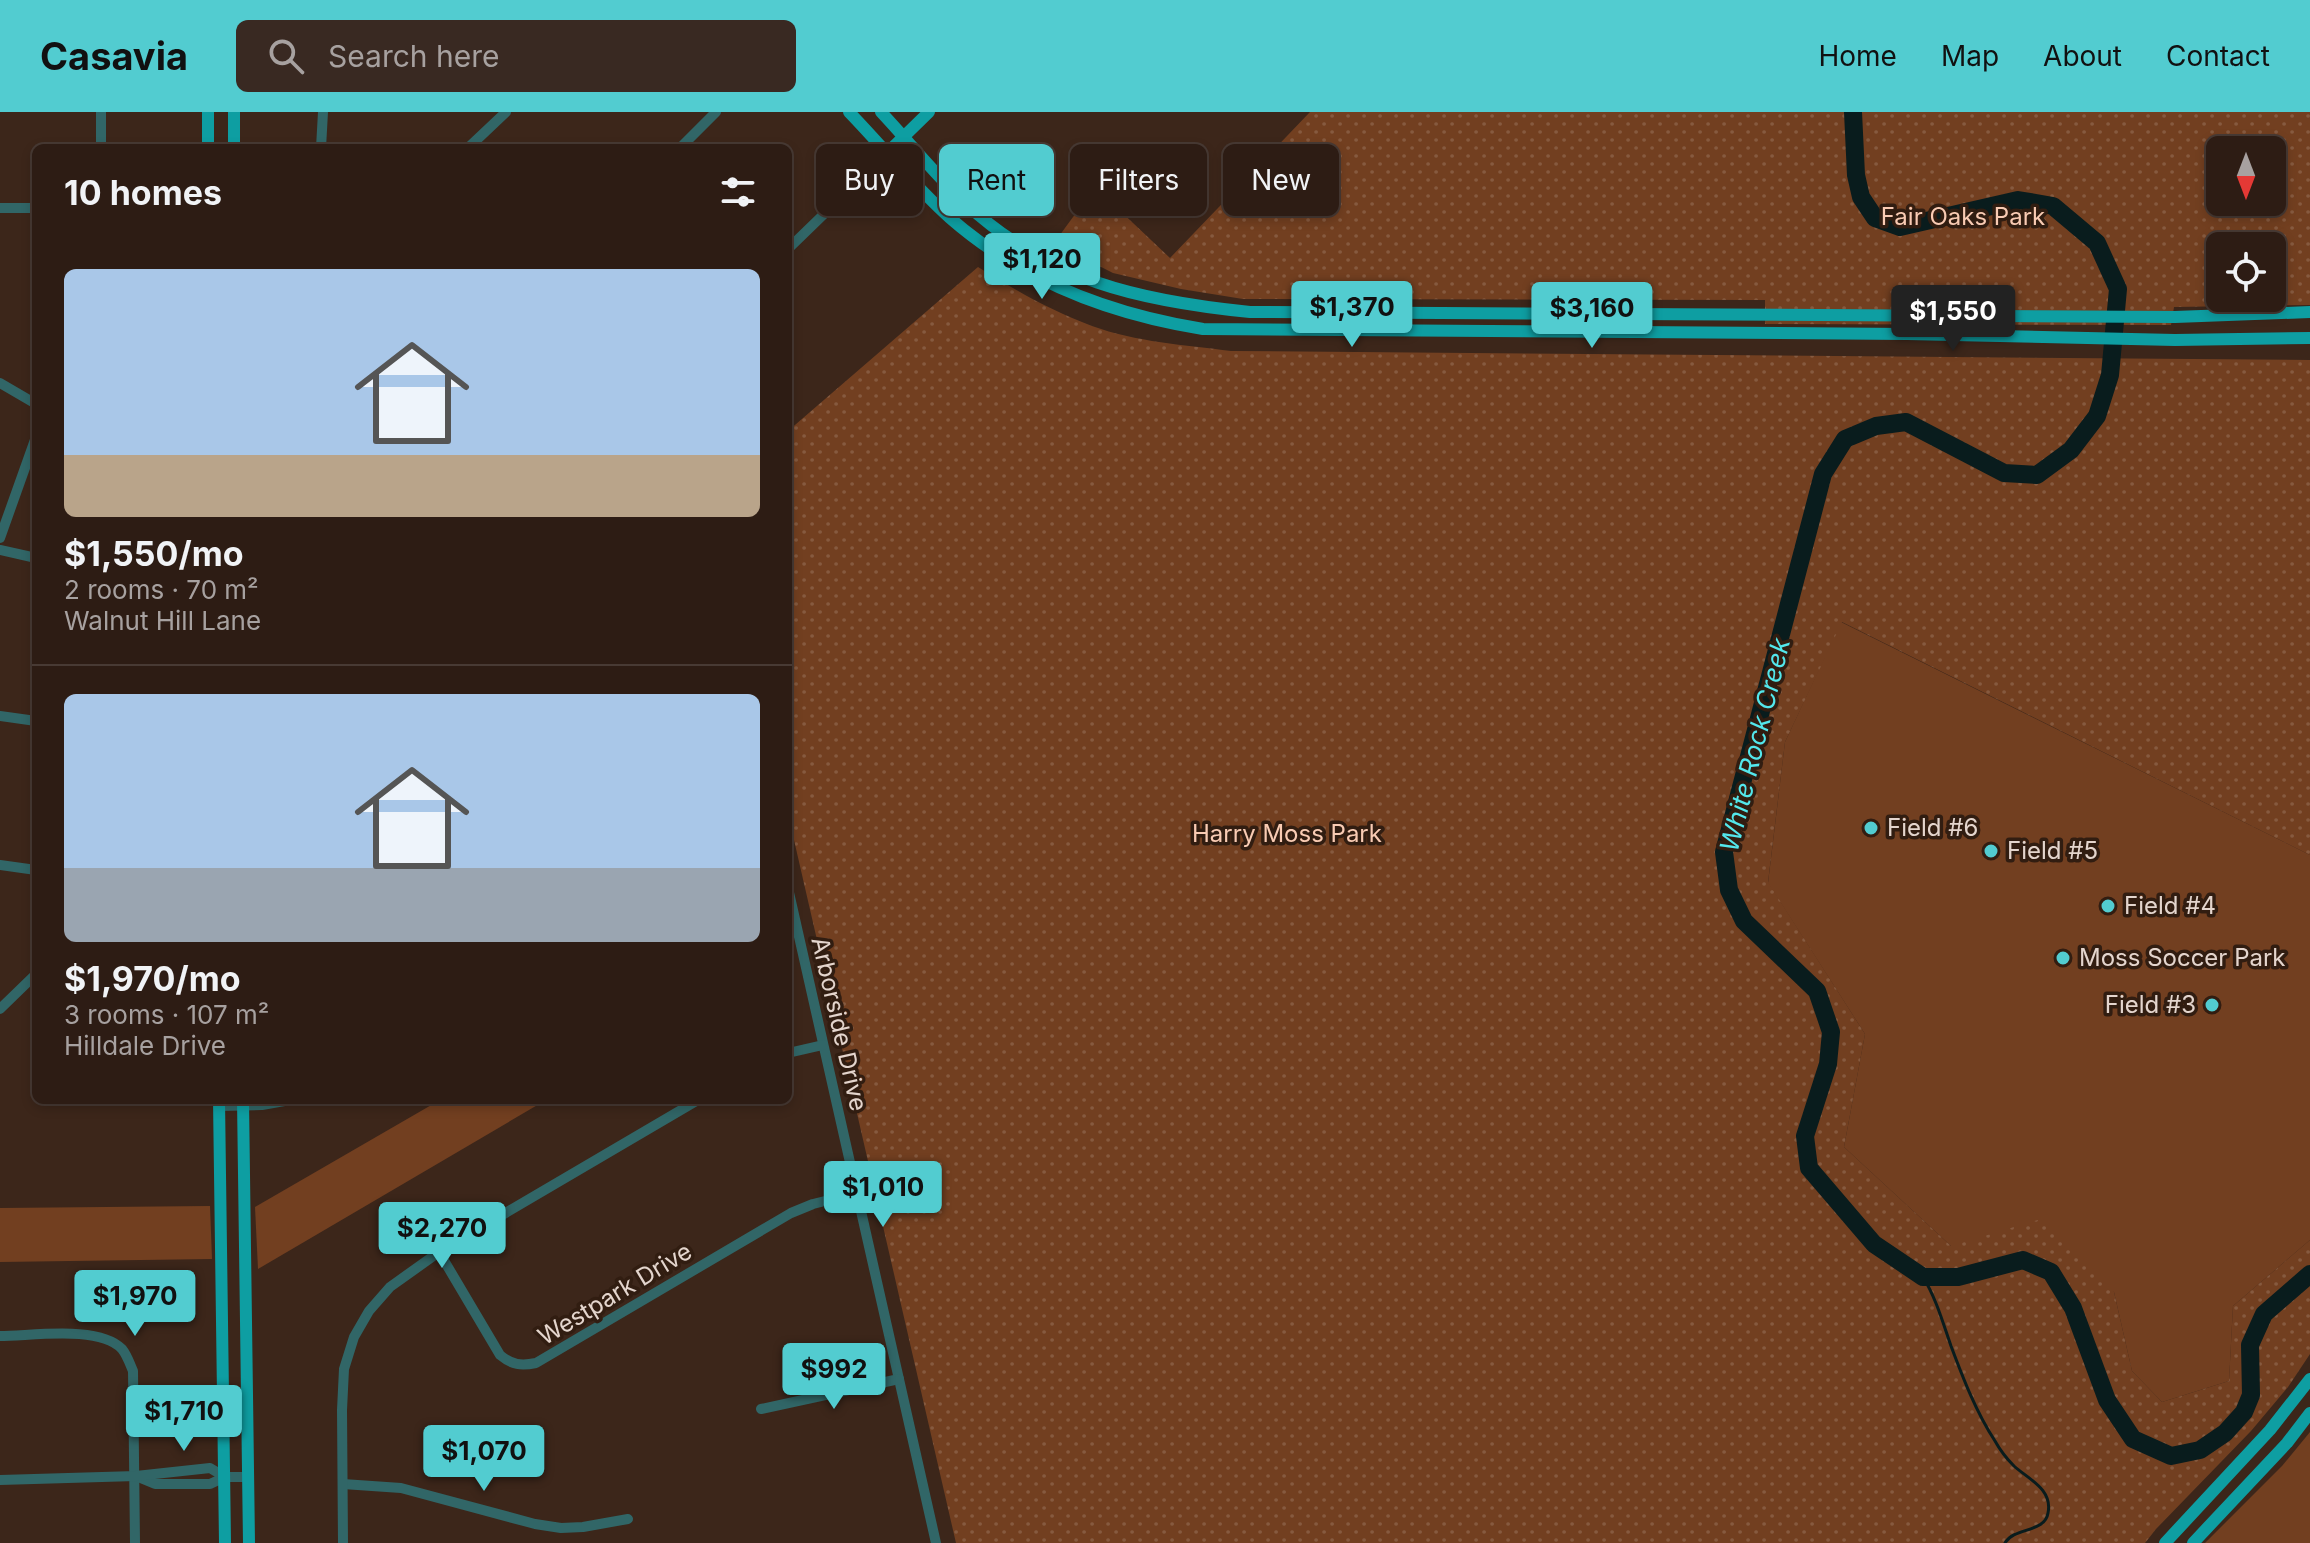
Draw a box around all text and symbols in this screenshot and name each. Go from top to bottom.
search box [236,20,796,92]
text: Casavia [40,33,188,79]
icon: search [264,34,308,78]
text: Search here [328,38,500,74]
text: Home [1818,39,1897,73]
text: Map [1941,39,1999,73]
text: About [2043,39,2122,73]
text: Contact [2166,39,2270,73]
north arrow [2206,136,2286,216]
map controls [2206,136,2286,312]
chip: Buy [816,144,923,216]
chip: Rent [939,144,1054,216]
chip: Filters [1070,144,1207,216]
chip: New [1223,144,1339,216]
icon: filters [716,170,760,214]
text: 10 homes [64,172,222,213]
park label: Fair Oaks Park [1881,202,2045,231]
button: locate [2206,232,2286,312]
pin: $1,120 [977,233,1107,301]
text: $1,120 [1002,243,1082,274]
pin: $1,370 [1287,281,1417,349]
pin: $3,160 [1527,282,1657,350]
pin: $1,550 [1888,285,2018,353]
text: $1,370 [1309,291,1395,322]
text: $3,160 [1549,292,1635,323]
text: $1,550 [1909,295,1997,326]
icon: home [340,321,484,465]
text: $1,550/mo [64,533,244,574]
text: 2 rooms · 70 m² [64,574,259,605]
text: Walnut Hill Lane [64,605,261,636]
water label: White Rock Creek [1713,634,1796,855]
icon: home [340,746,484,890]
place label: Field #6 [1887,813,1978,842]
park label: Harry Moss Park [1192,819,1382,848]
marker: Field #6 [1862,819,1880,837]
place label: Field #5 [2007,836,2098,865]
marker: Field #5 [1982,842,2000,860]
place label: Field #4 [2124,891,2216,920]
marker: Field #4 [2099,897,2117,915]
street label: Arborside Drive [805,934,874,1114]
place label: Moss Soccer Park [2079,943,2286,972]
marker: Moss Soccer Park [2054,949,2072,967]
text: $1,970/mo [64,958,241,999]
place label: Field #3 [2105,990,2196,1019]
marker: Field #3 [2203,996,2221,1014]
text: 3 rooms · 107 m² [64,999,269,1030]
text: Hilldale Drive [64,1030,226,1061]
pin: $1,010 [818,1161,948,1229]
text: $1,010 [842,1171,924,1202]
pin: $2,270 [377,1202,507,1270]
text: $2,270 [397,1212,487,1243]
street label: Westpark Drive [533,1236,697,1351]
pin: $1,970 [70,1270,200,1338]
text: $1,970 [92,1280,178,1311]
pin: $992 [787,1343,881,1411]
text: $992 [800,1353,868,1384]
pin: $1,710 [119,1385,249,1453]
text: $1,710 [144,1395,224,1426]
pin: $1,070 [419,1425,549,1493]
text: $1,070 [441,1435,527,1466]

